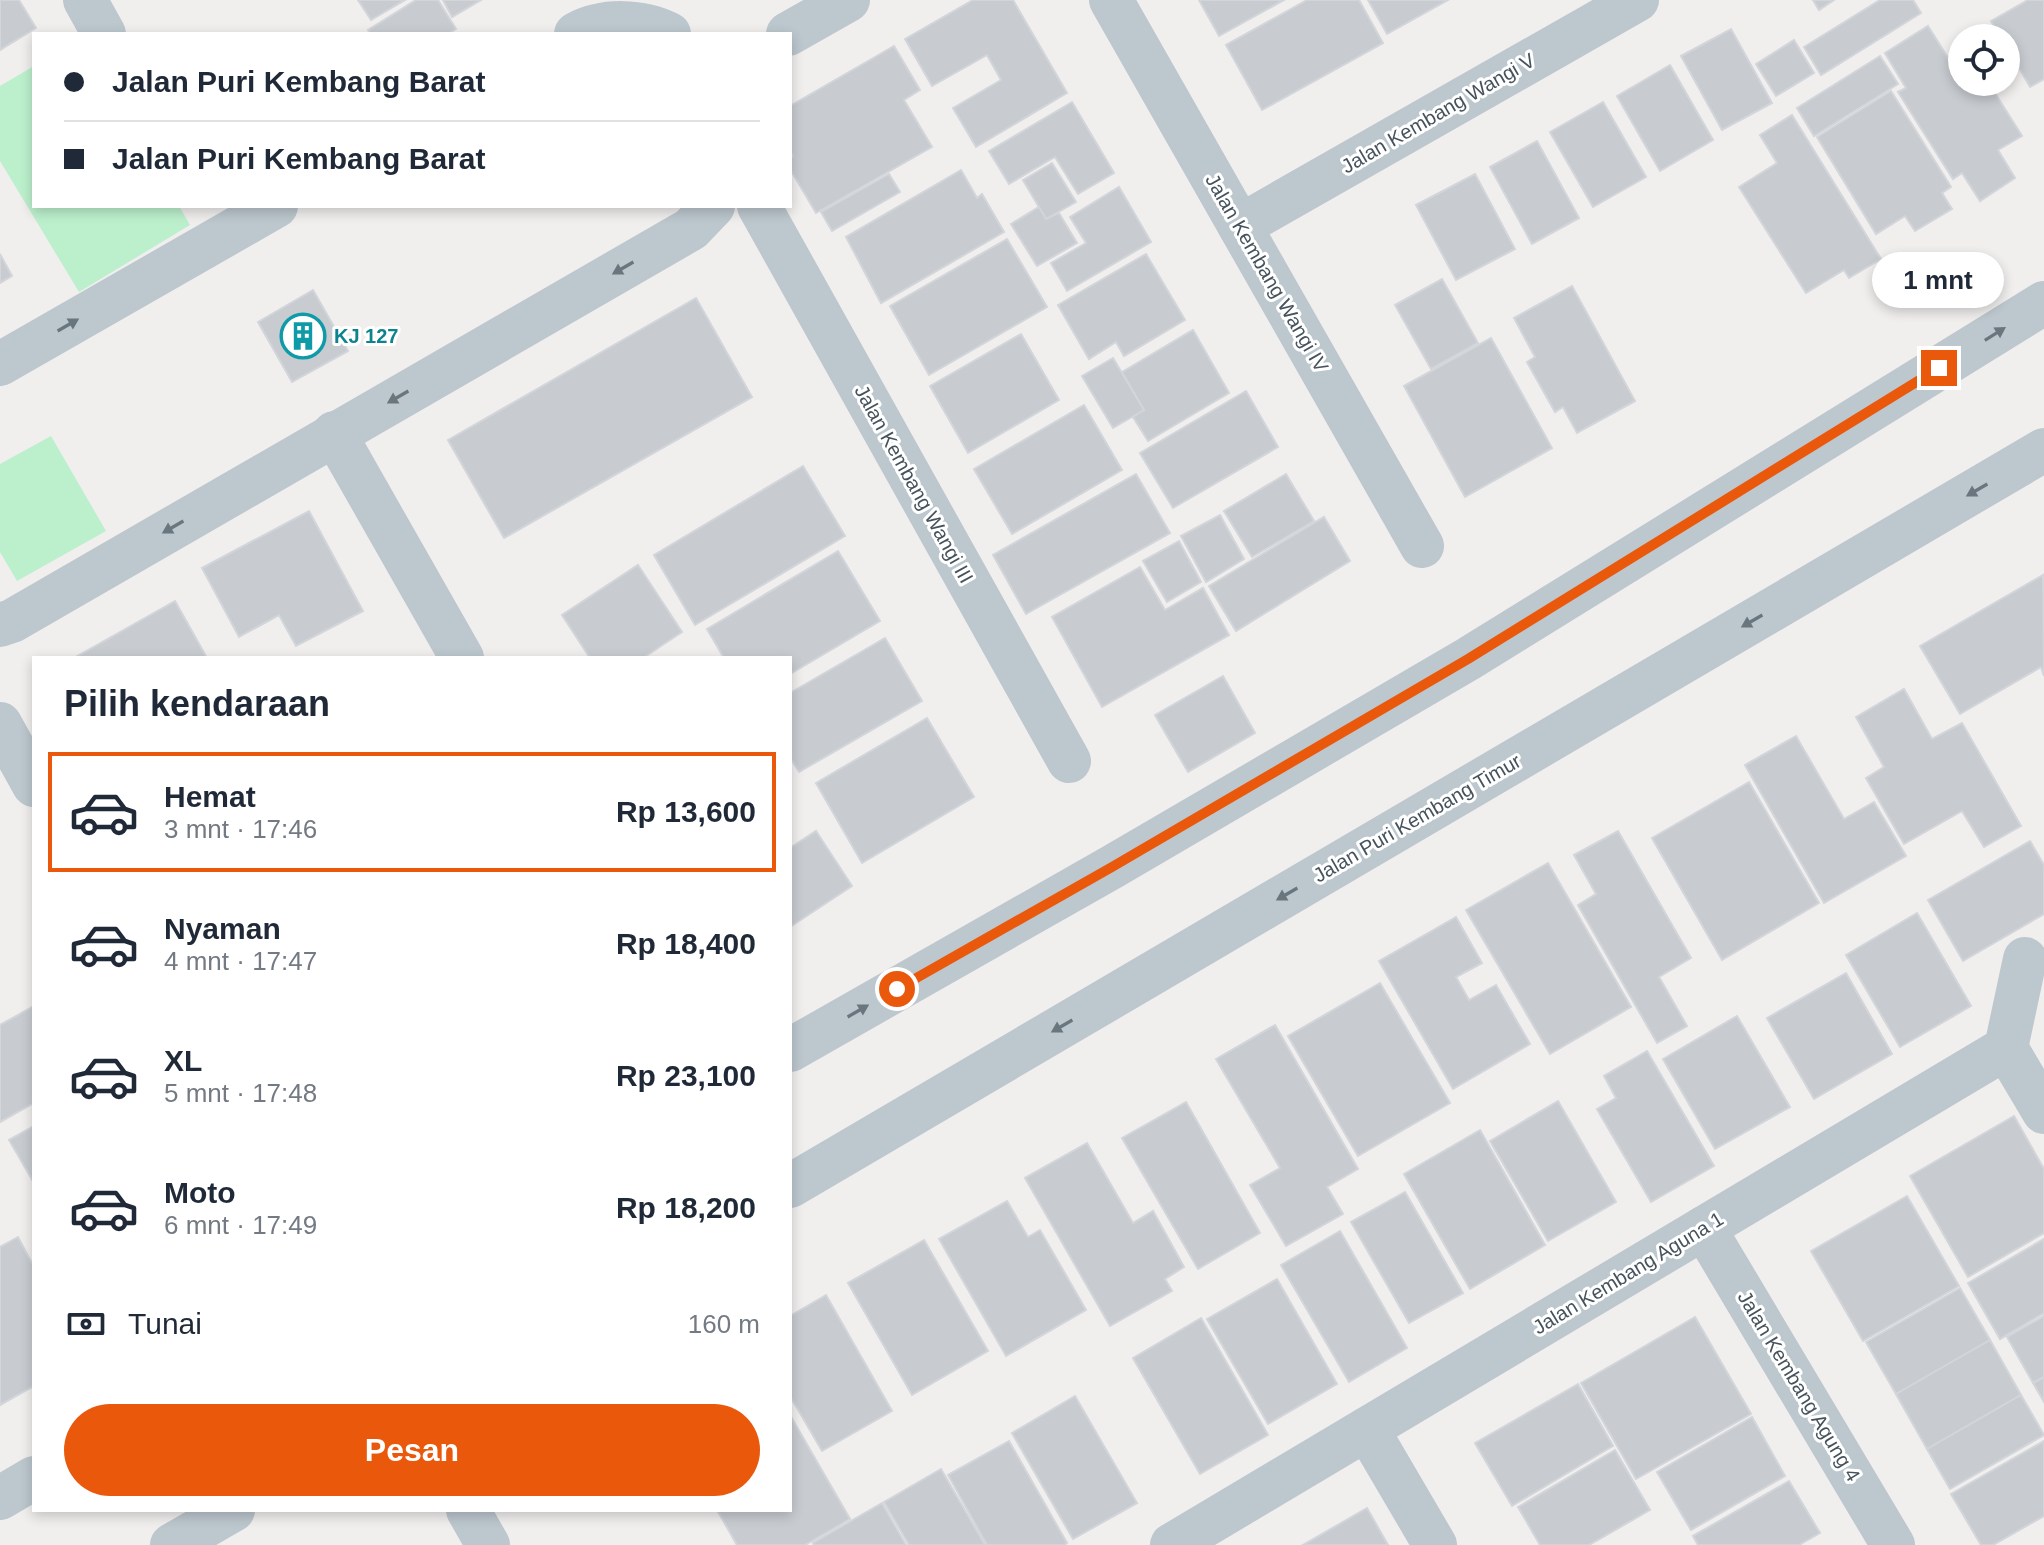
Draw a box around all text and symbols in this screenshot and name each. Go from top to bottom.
map controls [1948,24,2020,96]
button: locate [1948,24,2020,96]
street label: Jalan Kembang Wangi V [1338,48,1539,177]
text: Jalan Puri Kembang Barat [112,65,485,98]
text: Jalan Puri Kembang Barat [112,142,485,175]
street label: Jalan Kembang Wangi IV [1201,170,1333,376]
callout: 1 mnt [1873,252,2005,308]
one-way arrow [612,261,635,275]
text: 1 mnt [1903,265,1973,295]
building icon: KJ 127 [279,312,327,360]
one-way arrow [57,318,79,332]
place label: KJ 127 [334,325,399,347]
one-way arrow [1984,327,2006,341]
route end [1921,350,1957,386]
street label: Jalan Kembang Wangi III [850,381,978,587]
one-way arrow [386,390,409,404]
one-way arrow [1966,483,1988,497]
one-way arrow [162,520,184,534]
one-way arrow [1741,614,1763,628]
text: Pilih kendaraan [64,683,330,724]
street label: Jalan Puri Kembang Timur [1309,749,1525,886]
icon: car [68,776,140,848]
text: Hemat [164,780,256,813]
text: Rp 13,600 [616,795,756,828]
text: 3 mnt · 17:46 [164,814,317,844]
one-way arrow [1276,887,1298,901]
icon: car [68,908,140,980]
text: Nyaman [164,912,281,945]
text: Rp 18,400 [616,927,756,960]
text: 4 mnt · 17:47 [164,946,317,976]
route start [879,971,915,1007]
one-way arrow [847,1004,869,1018]
one-way arrow [1051,1019,1073,1033]
icon: car [68,1040,140,1112]
text: XL [164,1044,202,1077]
text: Rp 23,100 [616,1059,756,1092]
text: 5 mnt · 17:48 [164,1078,317,1108]
icon: car [68,1172,140,1244]
text: Moto [164,1176,236,1209]
text: Rp 18,200 [616,1191,756,1224]
street label: Jalan Kembang Aguna 1 [1529,1207,1727,1339]
text: 6 mnt · 17:49 [164,1210,317,1240]
street label: Jalan Kembang Agung 4 [1733,1287,1865,1485]
icon: cash [64,1302,108,1346]
text: Tunai [128,1307,202,1340]
text: 160 m [688,1309,760,1339]
button: Pesan [64,1404,760,1496]

